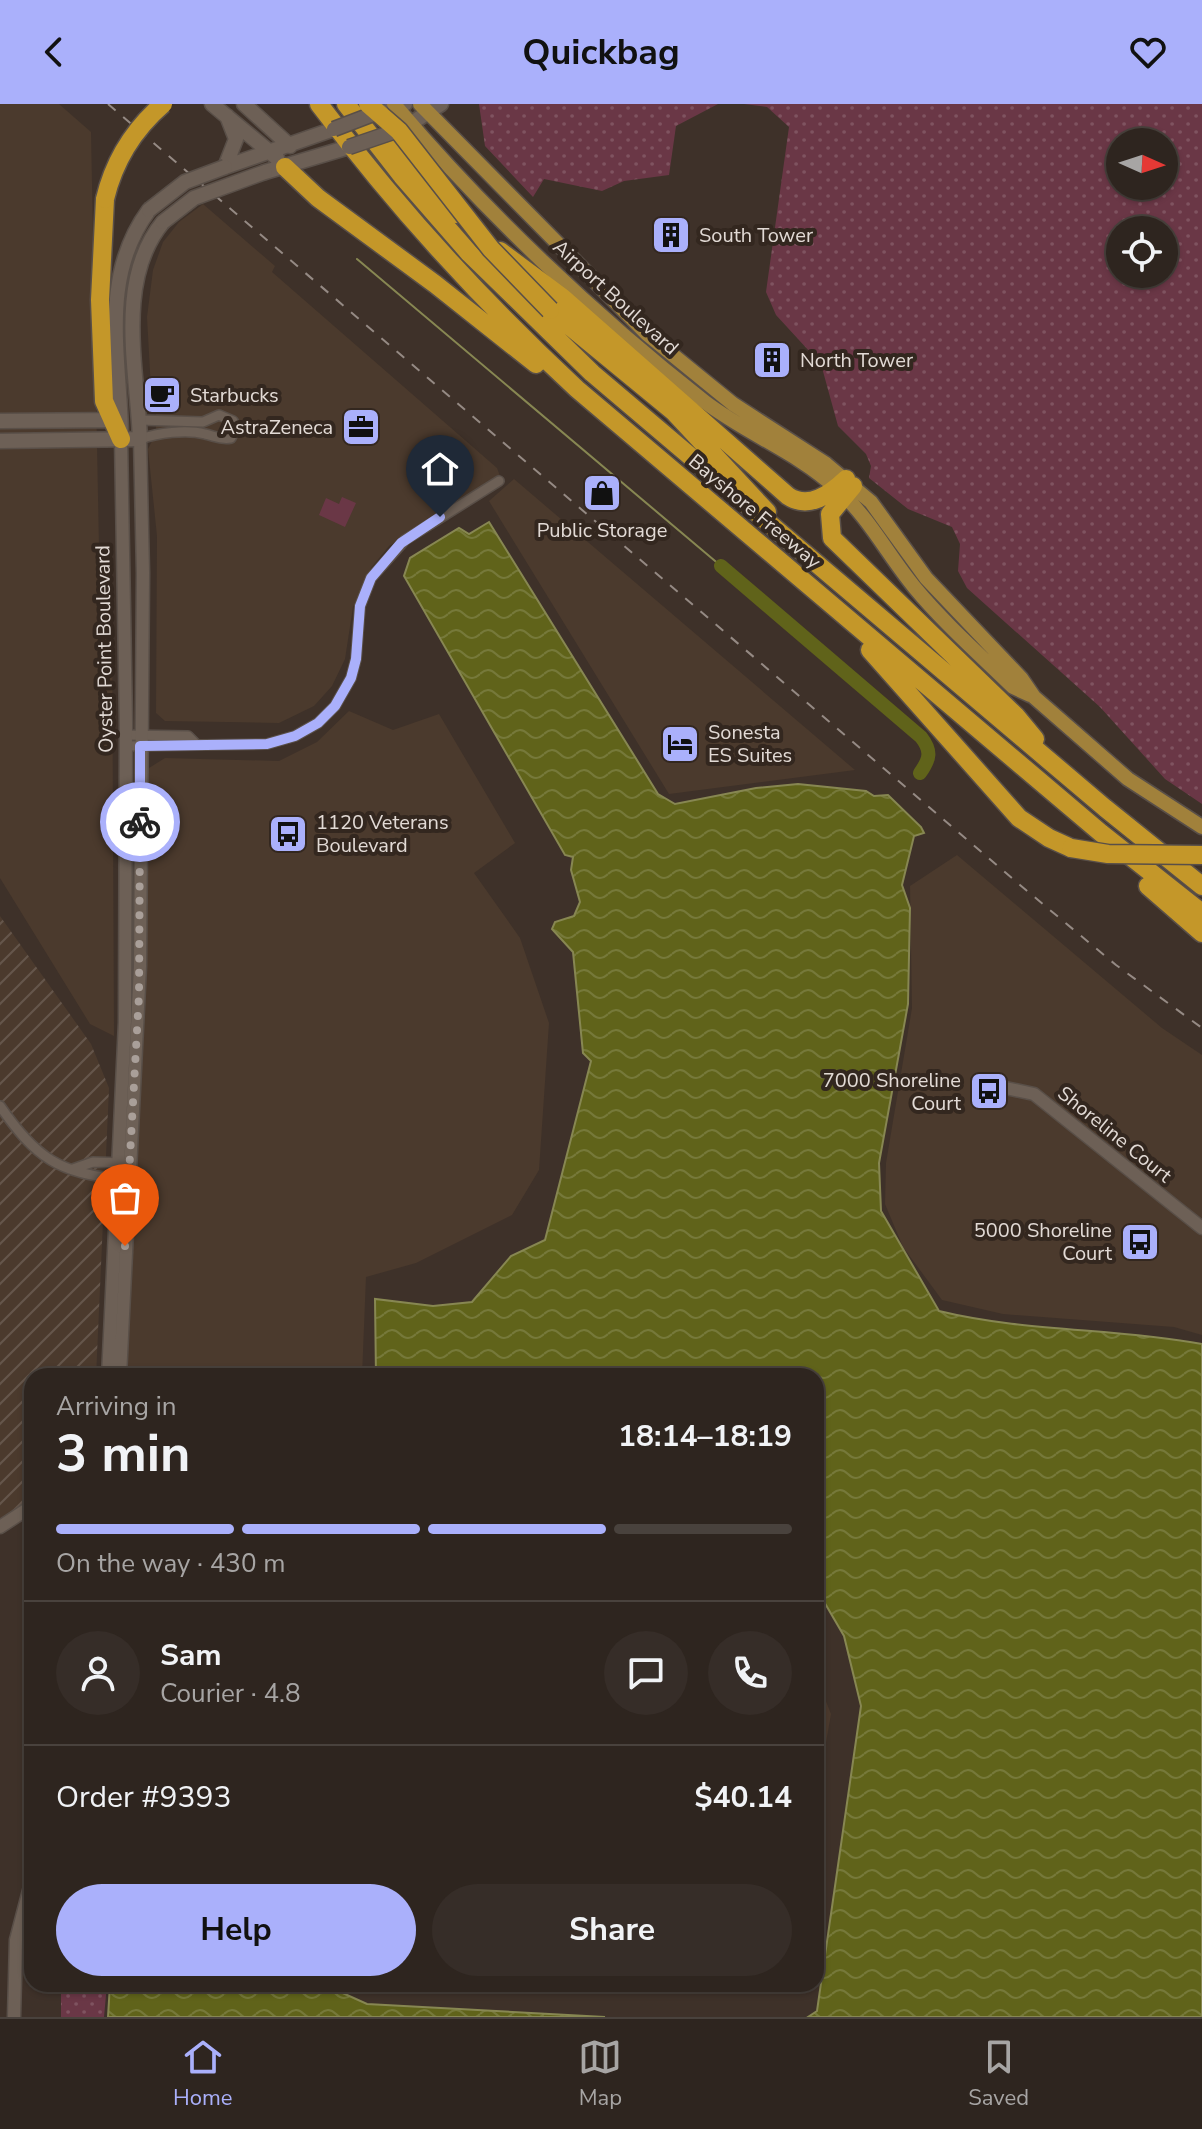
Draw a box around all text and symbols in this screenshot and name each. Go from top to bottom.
text: Quickbag [522,28,680,77]
icon: back [32,30,76,74]
icon: heart [1126,30,1170,74]
north arrow [1106,128,1178,200]
map controls [1106,128,1178,288]
building icon: South Tower [650,214,692,256]
button: locate [1106,216,1178,288]
place label: South Tower [699,222,813,249]
street label: Airport Boulevard [547,234,684,361]
building icon: North Tower [751,339,793,381]
place label: North Tower [800,347,913,374]
cafe icon: Starbucks [141,374,183,416]
place label: Starbucks [190,382,279,409]
office icon: AstraZeneca [340,406,382,448]
place label: AstraZeneca [220,414,333,441]
pin [406,435,474,517]
icon: home [418,447,462,491]
street label: Bayshore Freeway [683,448,827,575]
shop icon: Public Storage [581,472,623,514]
place label: Public Storage [537,517,667,544]
street label: Oyster Point Boulevard [89,545,120,753]
place label: Sonesta ES Suites [708,719,792,769]
hotel icon: Sonesta ES Suites [659,723,701,765]
courier [100,782,180,862]
icon: bike [118,800,162,844]
place label: 1120 Veterans Boulevard [316,809,449,859]
bus stop icon: 1120 Veterans Boulevard [267,813,309,855]
place label: 7000 Shoreline Court [823,1067,962,1117]
bus stop icon: 7000 Shoreline Court [968,1070,1010,1112]
street label: Shoreline Court [1052,1080,1178,1190]
pin [91,1164,159,1246]
icon: bag [103,1176,147,1220]
place label: 5000 Shoreline Court [974,1217,1113,1267]
bus stop icon: 5000 Shoreline Court [1119,1221,1161,1263]
text: Arriving in [56,1389,177,1424]
text: 18:14–18:19 [618,1416,792,1457]
text: 3 min [56,1418,191,1489]
text: On the way · 430 m [56,1546,285,1581]
button: person [56,1631,140,1715]
button: chat [604,1631,688,1715]
button: phone [708,1631,792,1715]
text: Sam [160,1635,222,1676]
text: Courier · 4.8 [160,1676,301,1711]
text: Order #9393 [56,1777,231,1818]
text: $40.14 [695,1777,792,1818]
button: Help [56,1884,416,1976]
button: Share [432,1884,792,1976]
tab: Home [173,2035,232,2113]
tab: Map [578,2035,622,2113]
tab: Saved [968,2035,1029,2113]

